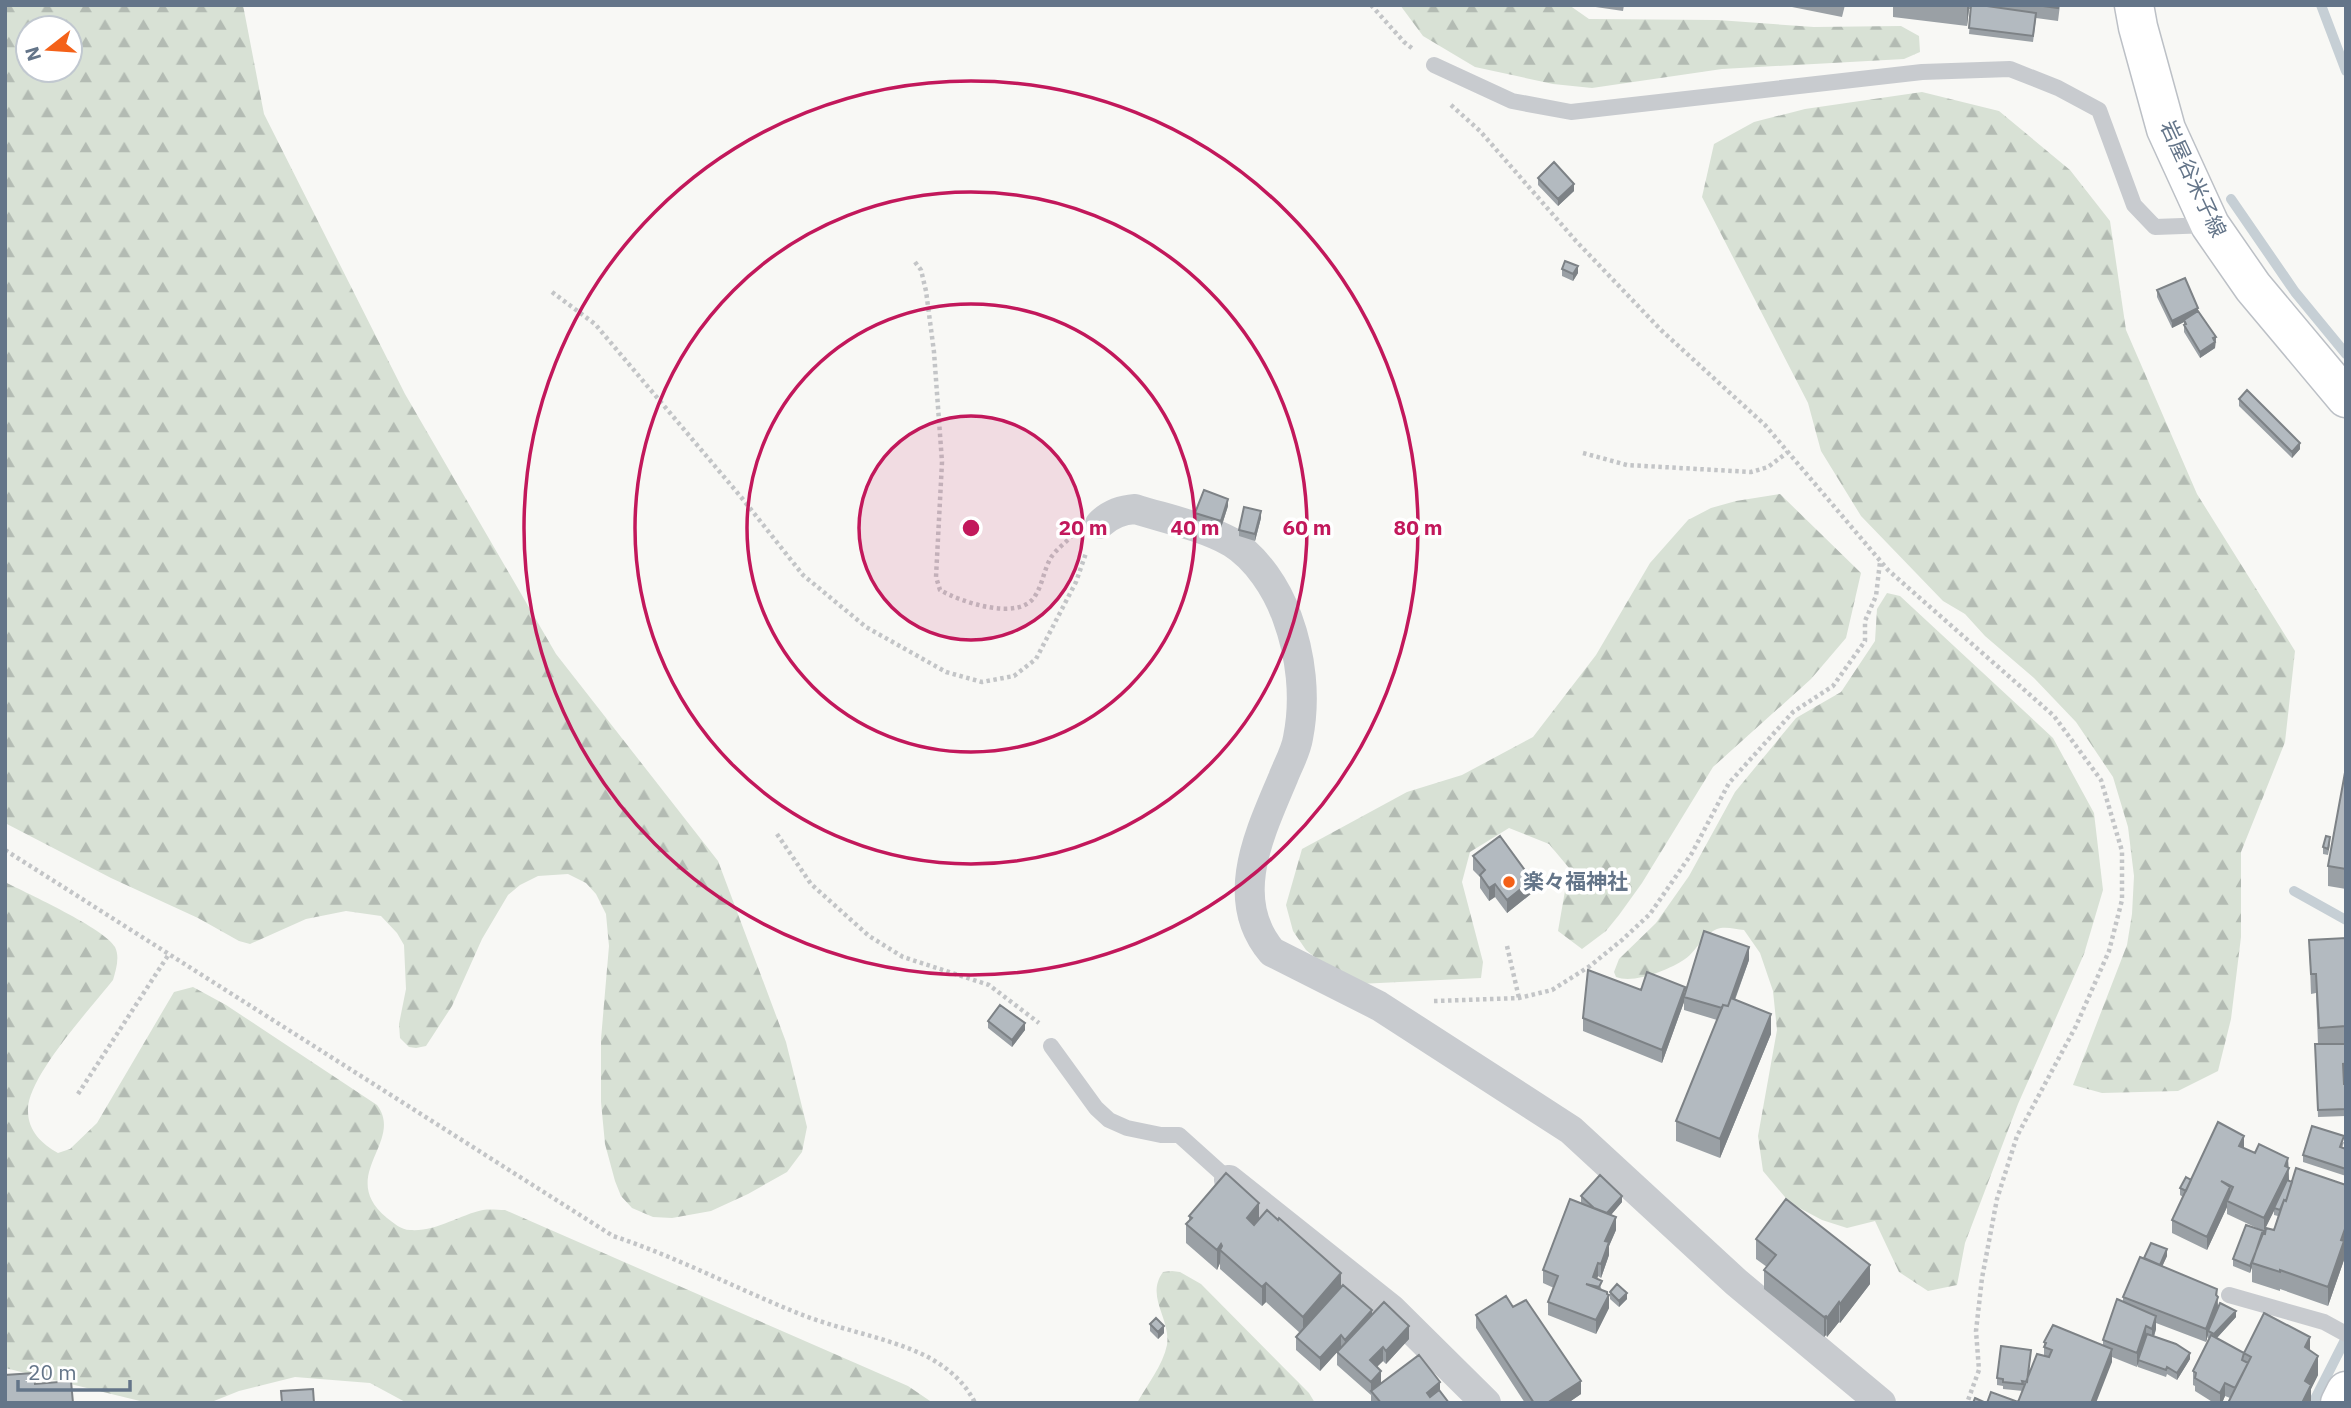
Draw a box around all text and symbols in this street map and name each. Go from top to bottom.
north arrow [14,14,84,84]
text: N [19,44,46,64]
street label: 岩屋谷米子線 [2155,116,2233,242]
text: 20 m [1059,513,1107,541]
text: 40 m [1171,513,1219,541]
text: 60 m [1283,513,1331,541]
text: 80 m [1394,513,1442,541]
centre of rings [959,516,983,540]
place label: 楽々福神社 [1523,867,1628,895]
marker: 楽々福神社 [1501,874,1517,890]
scale bar [18,1348,130,1392]
text: 20 m [28,1358,77,1386]

